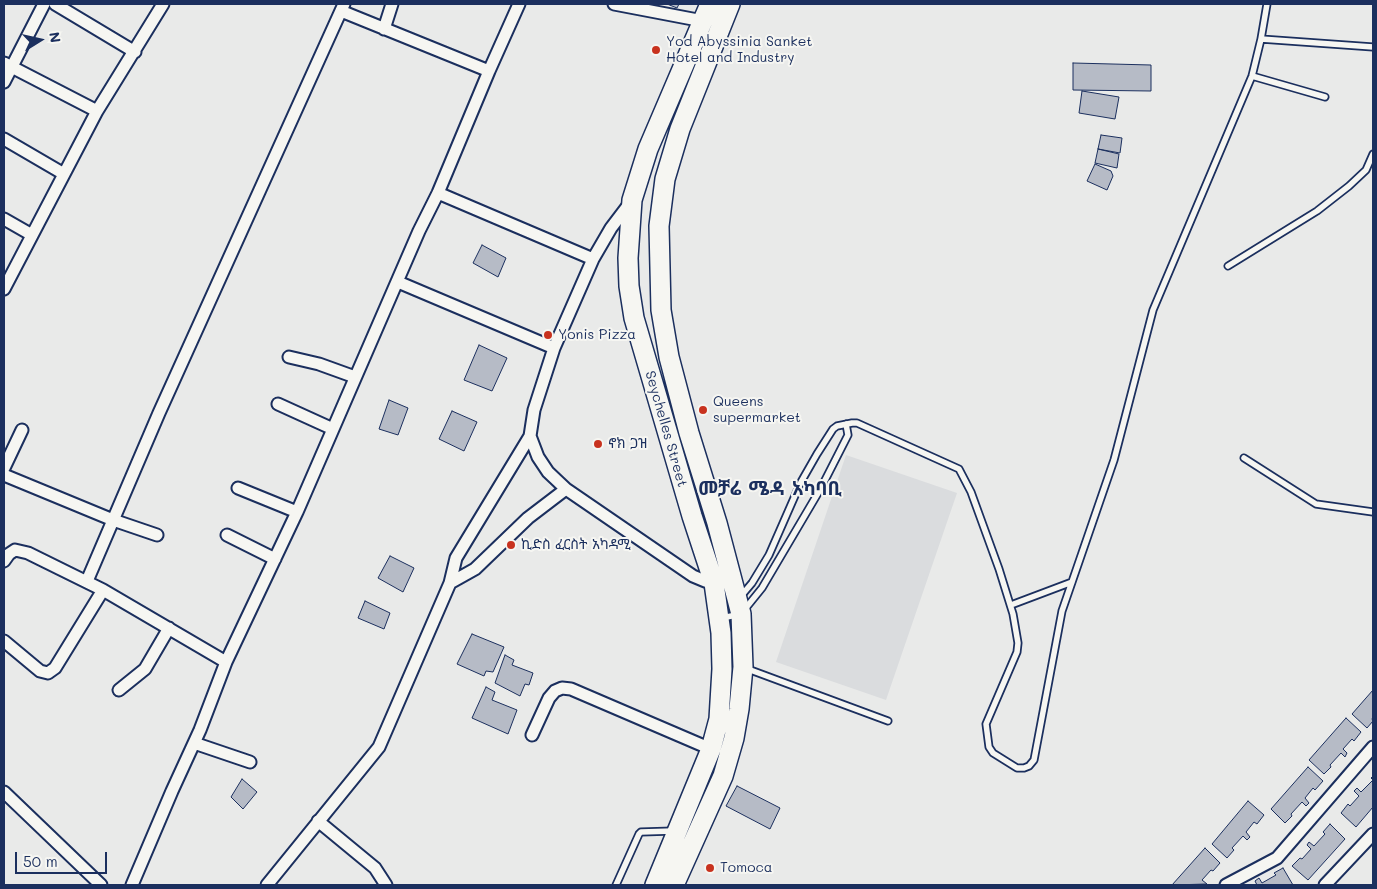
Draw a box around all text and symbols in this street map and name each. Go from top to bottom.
north arrow [15,15,65,65]
text: N [45,30,66,44]
place label: Yod Abyssinia Sanket Hotel and Industry [666,34,812,66]
marker: Yod Abyssinia Sanket Hotel and Industry [650,44,662,56]
place label: Yonis Pizza [558,327,636,343]
marker: Yonis Pizza [542,329,554,341]
street label: Seychelles Street [641,369,691,489]
place label: Queens supermarket [713,394,801,427]
marker: Queens supermarket [697,404,709,416]
place label: ኖክ ጋዝ [608,436,647,452]
marker: ኖክ ጋዝ [592,438,604,450]
district label: መቻሬ ሜዳ አካባቢ [698,478,842,500]
place label: ኪድስ ፈርስት አካዳሚ [521,537,631,553]
marker: ኪድስ ፈርስት አካዳሚ [505,539,517,551]
scale bar [18,842,110,874]
text: 50 m [23,851,58,871]
place label: Tomoca [720,860,773,876]
marker: Tomoca [704,862,716,874]

